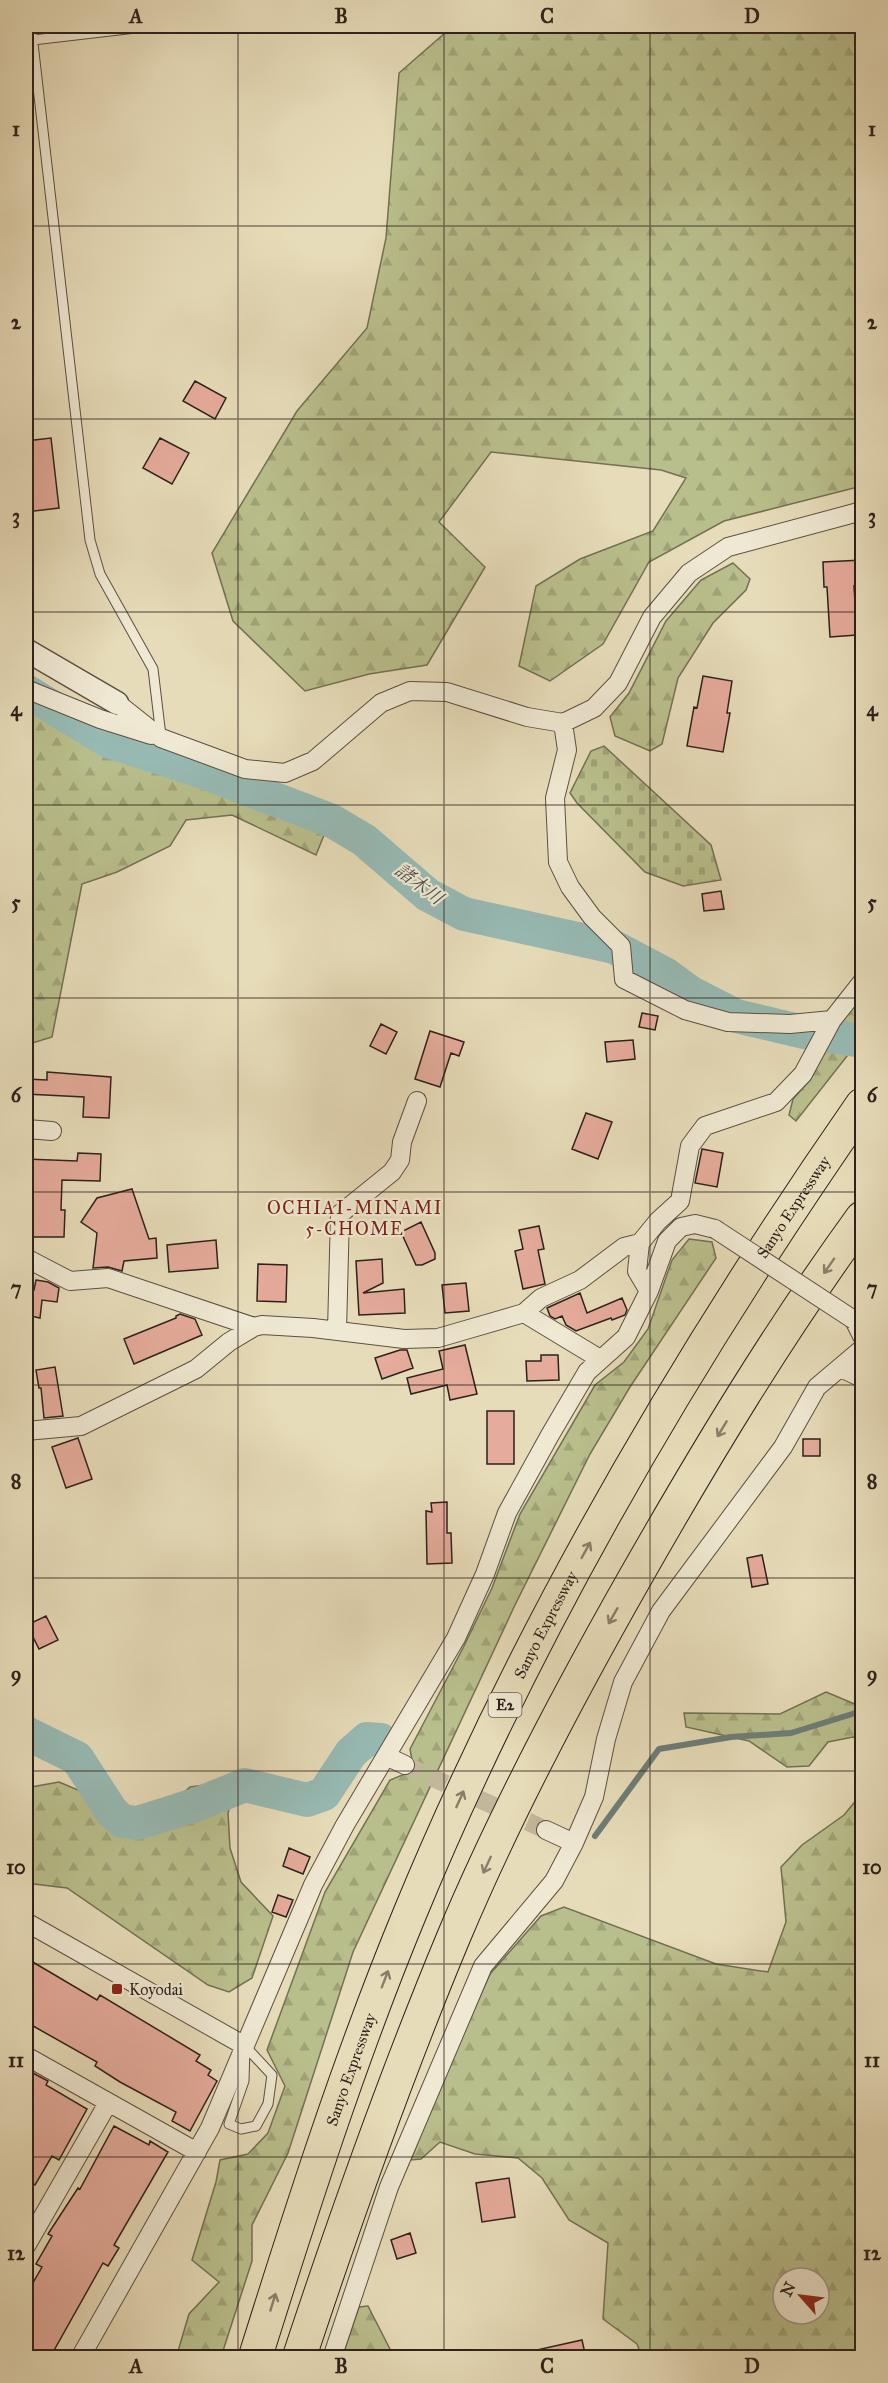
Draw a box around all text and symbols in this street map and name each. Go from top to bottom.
text: A [127,4,143,28]
text: B [334,4,348,28]
text: C [540,4,554,28]
text: D [744,4,760,28]
text: 1 [12,117,20,141]
text: 1 [868,117,876,141]
text: 2 [11,310,22,334]
text: 2 [867,310,878,334]
text: 3 [12,504,20,529]
text: 3 [868,504,876,529]
text: 4 [10,697,22,722]
text: 4 [866,697,878,722]
water label: 諸木川 [391,859,449,910]
text: 5 [11,890,21,914]
text: 5 [867,890,877,914]
text: 6 [11,1083,23,1107]
text: 6 [867,1083,879,1107]
street label: Sanyo Expressway [753,1152,834,1262]
district label: OCHIAI-MINAMI 5-CHOME [267,1197,443,1240]
one-way arrow [823,1258,835,1274]
text: 7 [11,1276,22,1300]
text: 7 [867,1276,878,1300]
one-way arrow [715,1420,727,1437]
text: 8 [11,1469,21,1493]
text: 8 [867,1469,877,1493]
one-way arrow [581,1541,592,1559]
street label: Sanyo Expressway [510,1567,582,1682]
one-way arrow [607,1607,619,1624]
text: 9 [11,1662,21,1687]
text: 9 [867,1662,877,1687]
road number: E2 [488,1693,522,1717]
one-way arrow [455,1790,466,1808]
text: 10 [6,1855,26,1879]
one-way arrow [481,1855,493,1873]
text: 10 [862,1855,882,1879]
one-way arrow [380,1970,391,1988]
place label: Koyodai [129,1980,184,1999]
marker: Koyodai [110,1982,124,1996]
street label: Sanyo Expressway [322,2010,380,2129]
text: 11 [8,2048,24,2072]
text: 11 [864,2048,880,2072]
text: 12 [7,2241,26,2265]
text: 12 [863,2241,882,2265]
north arrow [771,2266,831,2326]
text: N [777,2278,800,2300]
one-way arrow [268,2293,279,2312]
text: A [127,2354,143,2378]
text: B [334,2354,348,2378]
text: C [540,2354,554,2378]
text: D [744,2354,760,2378]

